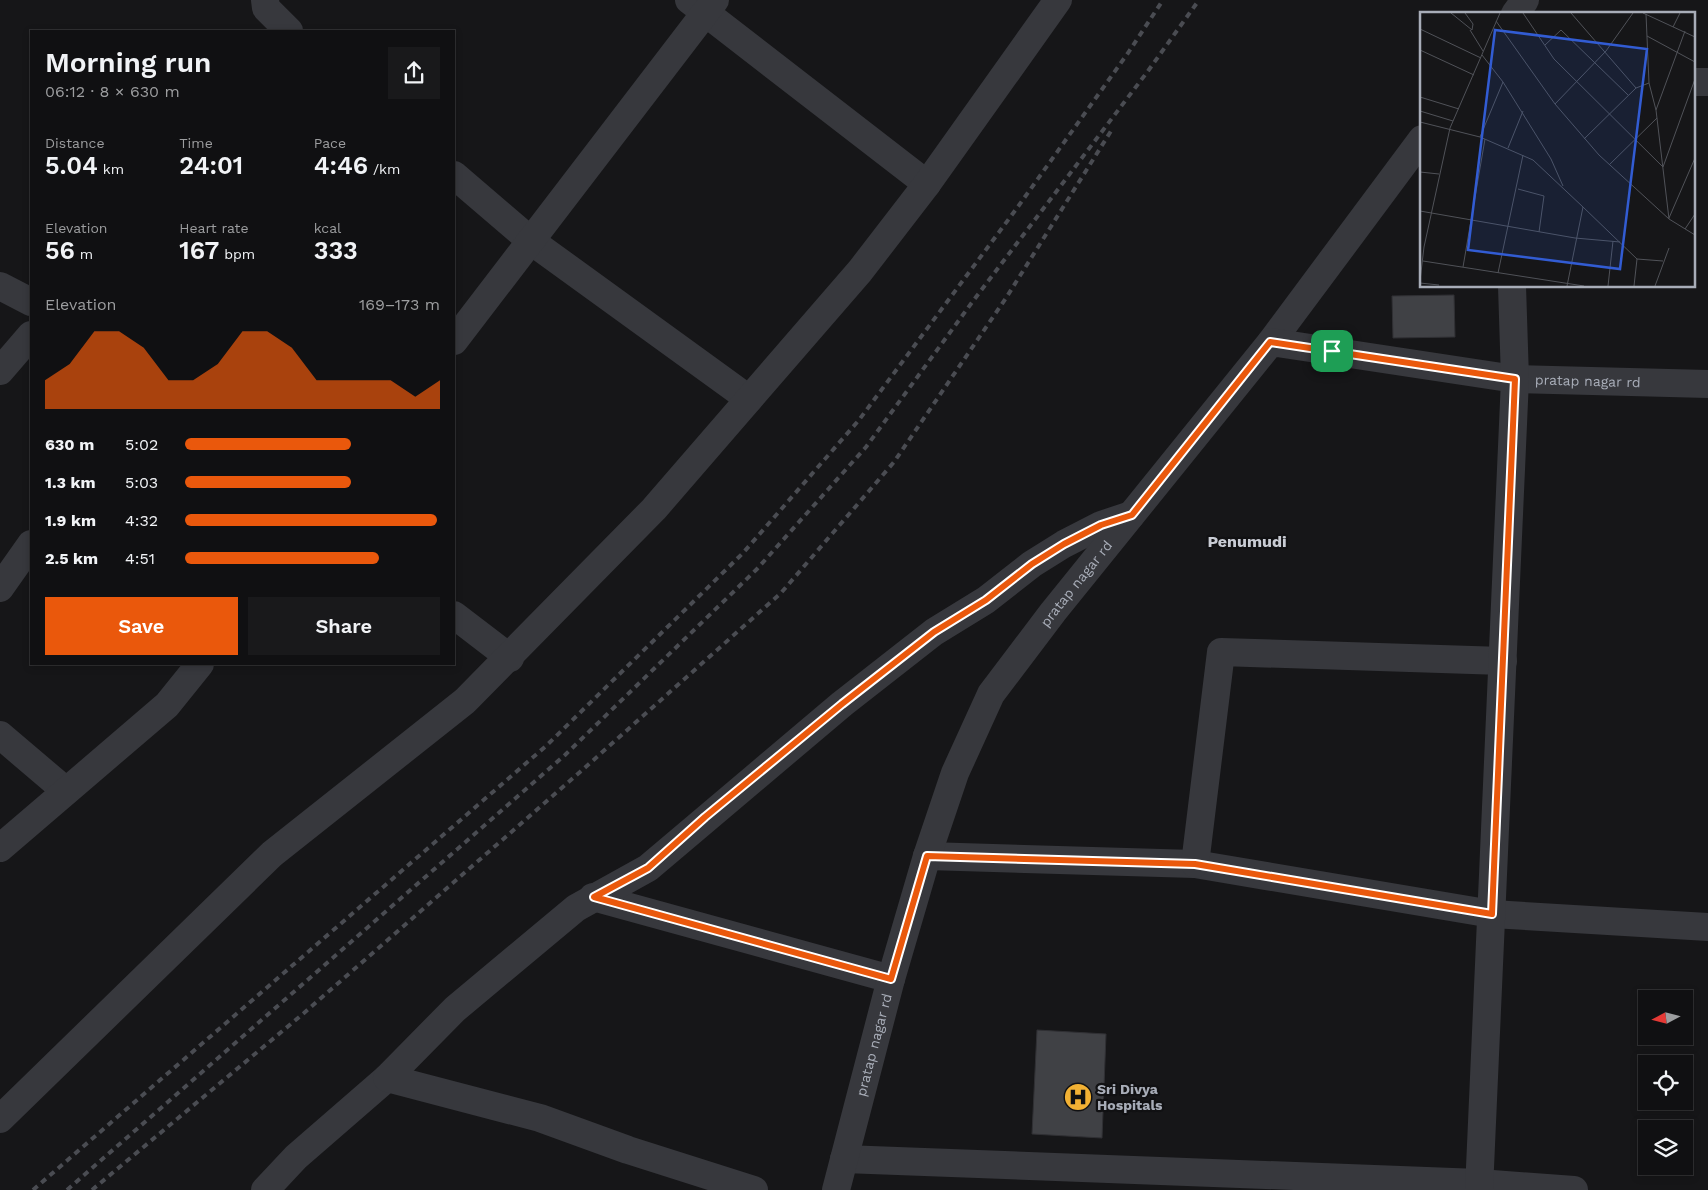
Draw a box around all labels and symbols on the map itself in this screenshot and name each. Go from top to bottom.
inset map [1420,12,1696,288]
pin [1311,330,1353,372]
street label: pratap nagar rd [1535,372,1641,390]
district label: Penumudi [1207,532,1287,551]
street label: pratap nagar rd [1037,537,1115,630]
north arrow [1638,990,1692,1045]
street label: pratap nagar rd [853,992,895,1098]
place label: Sri Divya Hospitals [1097,1081,1163,1113]
hospital icon: Sri Divya Hospitals [1063,1082,1093,1112]

